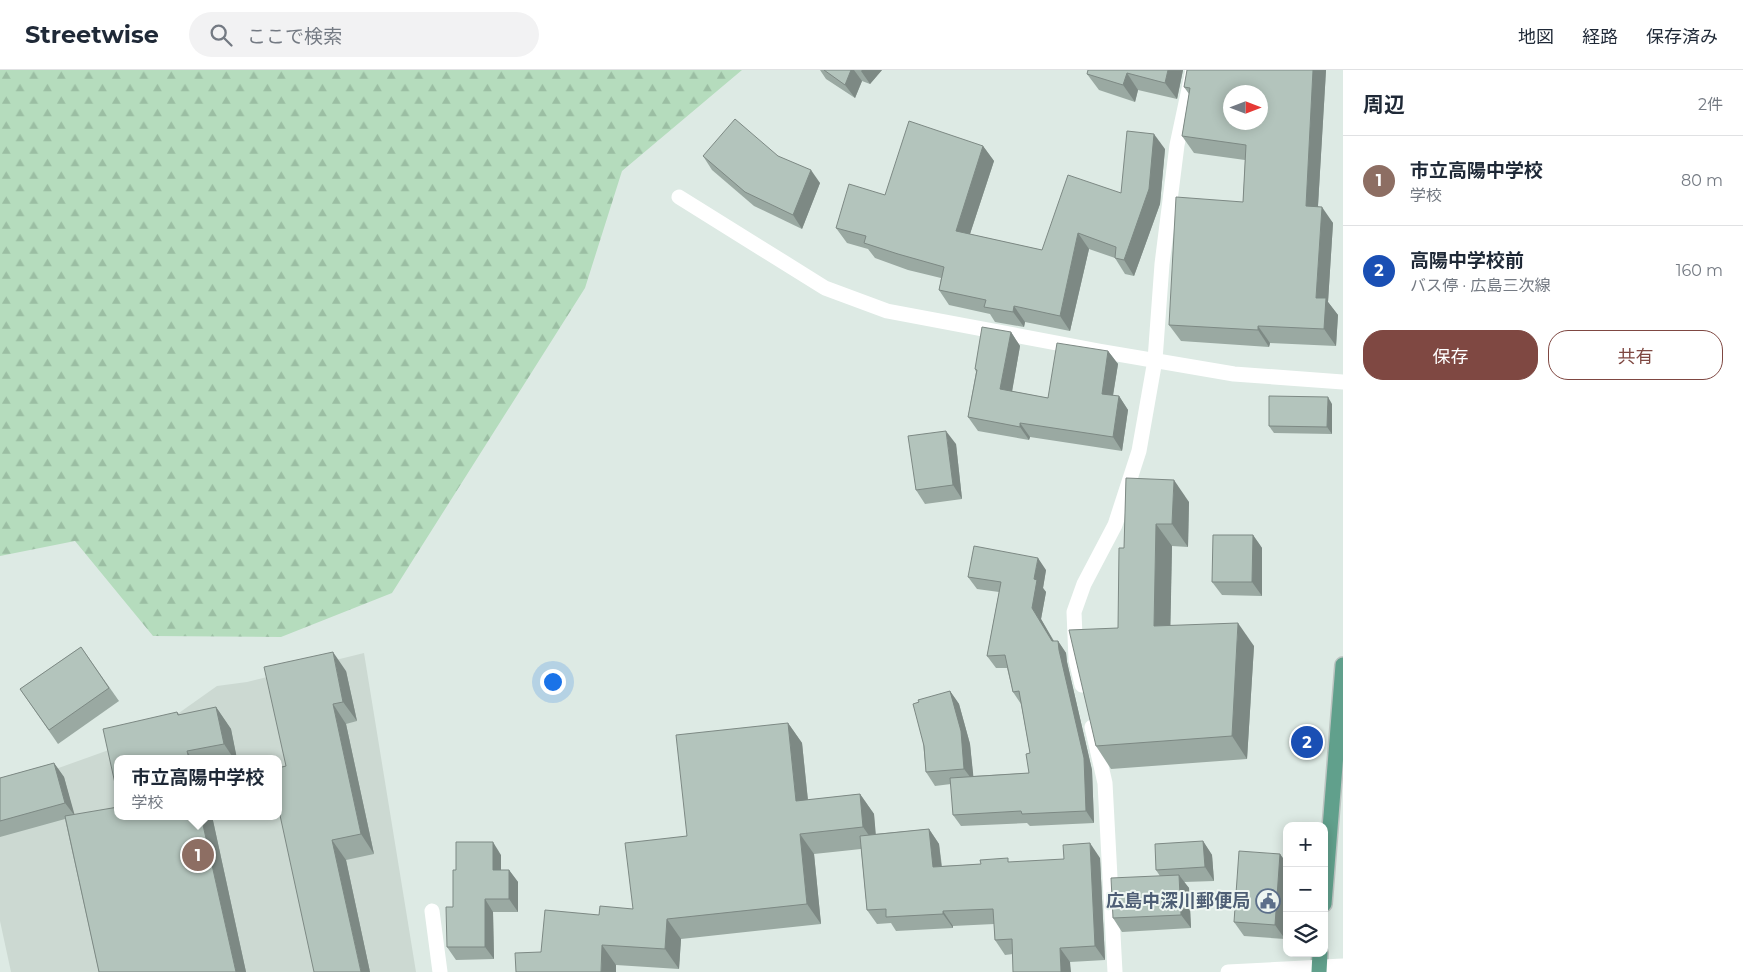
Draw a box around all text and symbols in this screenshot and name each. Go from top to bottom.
search box [189,12,539,57]
text: Streetwise [25,20,159,49]
icon: search [207,21,235,49]
text: ここで検索 [247,25,342,48]
text: 地図 [1518,26,1554,48]
text: 経路 [1582,26,1618,48]
text: 保存済み [1646,26,1718,48]
north arrow [1223,85,1268,130]
text: 周辺 [1363,92,1405,117]
text: 2件 [1698,95,1723,114]
text: 市立高陽中学校 [1410,159,1543,182]
text: 1 [1376,171,1382,190]
text: 80 m [1681,171,1723,190]
text: 学校 [1410,186,1442,205]
text: 高陽中学校前 [1410,249,1524,272]
text: 2 [1374,261,1384,280]
text: 160 m [1676,261,1723,280]
text: バス停 · 広島三次線 [1410,276,1550,295]
button: 保存 [1363,330,1538,380]
button: 共有 [1548,330,1723,380]
your location [540,669,566,695]
pin: 2 [1291,723,1323,761]
popup [114,755,282,820]
text: 市立高陽中学校 [131,766,265,789]
text: 学校 [131,793,164,812]
map controls [1283,822,1328,957]
button: + [1283,822,1328,867]
pin: 1 [182,836,214,874]
button: − [1283,867,1328,912]
public building icon: 広島中深川郵便局 [1255,888,1281,914]
place label: 広島中深川郵便局 [1106,890,1250,912]
button: layers [1283,912,1328,957]

